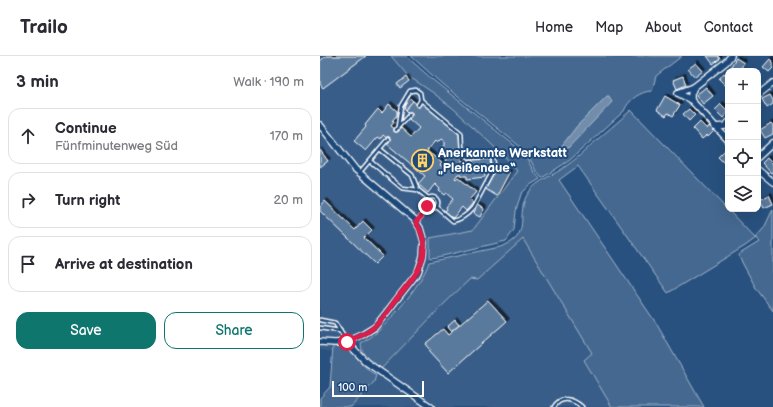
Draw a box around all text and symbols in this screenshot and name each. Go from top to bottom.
text: Trailo [20,16,68,39]
text: Home [535,19,573,36]
text: Map [595,19,623,36]
text: About [645,19,682,36]
text: Contact [704,19,753,36]
map controls [725,68,761,212]
button: + [725,68,761,104]
text: 3 min [16,72,59,92]
text: Walk · 190 m [233,74,304,90]
button: − [725,104,761,140]
text: Continue [55,119,117,138]
icon: ahead [17,125,39,147]
text: 170 m [270,128,303,144]
text: Fünfminutenweg Süd [55,138,178,154]
button: locate [725,140,761,176]
place label: Anerkannte Werkstatt „Pleißenaue“ [437,145,567,176]
building icon: Anerkannte Werkstatt „Pleißenaue“ [409,147,435,173]
button: layers [725,176,761,212]
icon: right [17,189,39,211]
text: Turn right [55,191,120,210]
text: 20 m [273,192,303,208]
route end [418,197,436,215]
icon: arrive [17,253,39,275]
text: Arrive at destination [55,255,193,274]
button: Save [16,312,156,349]
button: Share [164,312,304,349]
route start [338,333,356,351]
scale bar [332,379,424,398]
text: 100 m [338,381,367,394]

